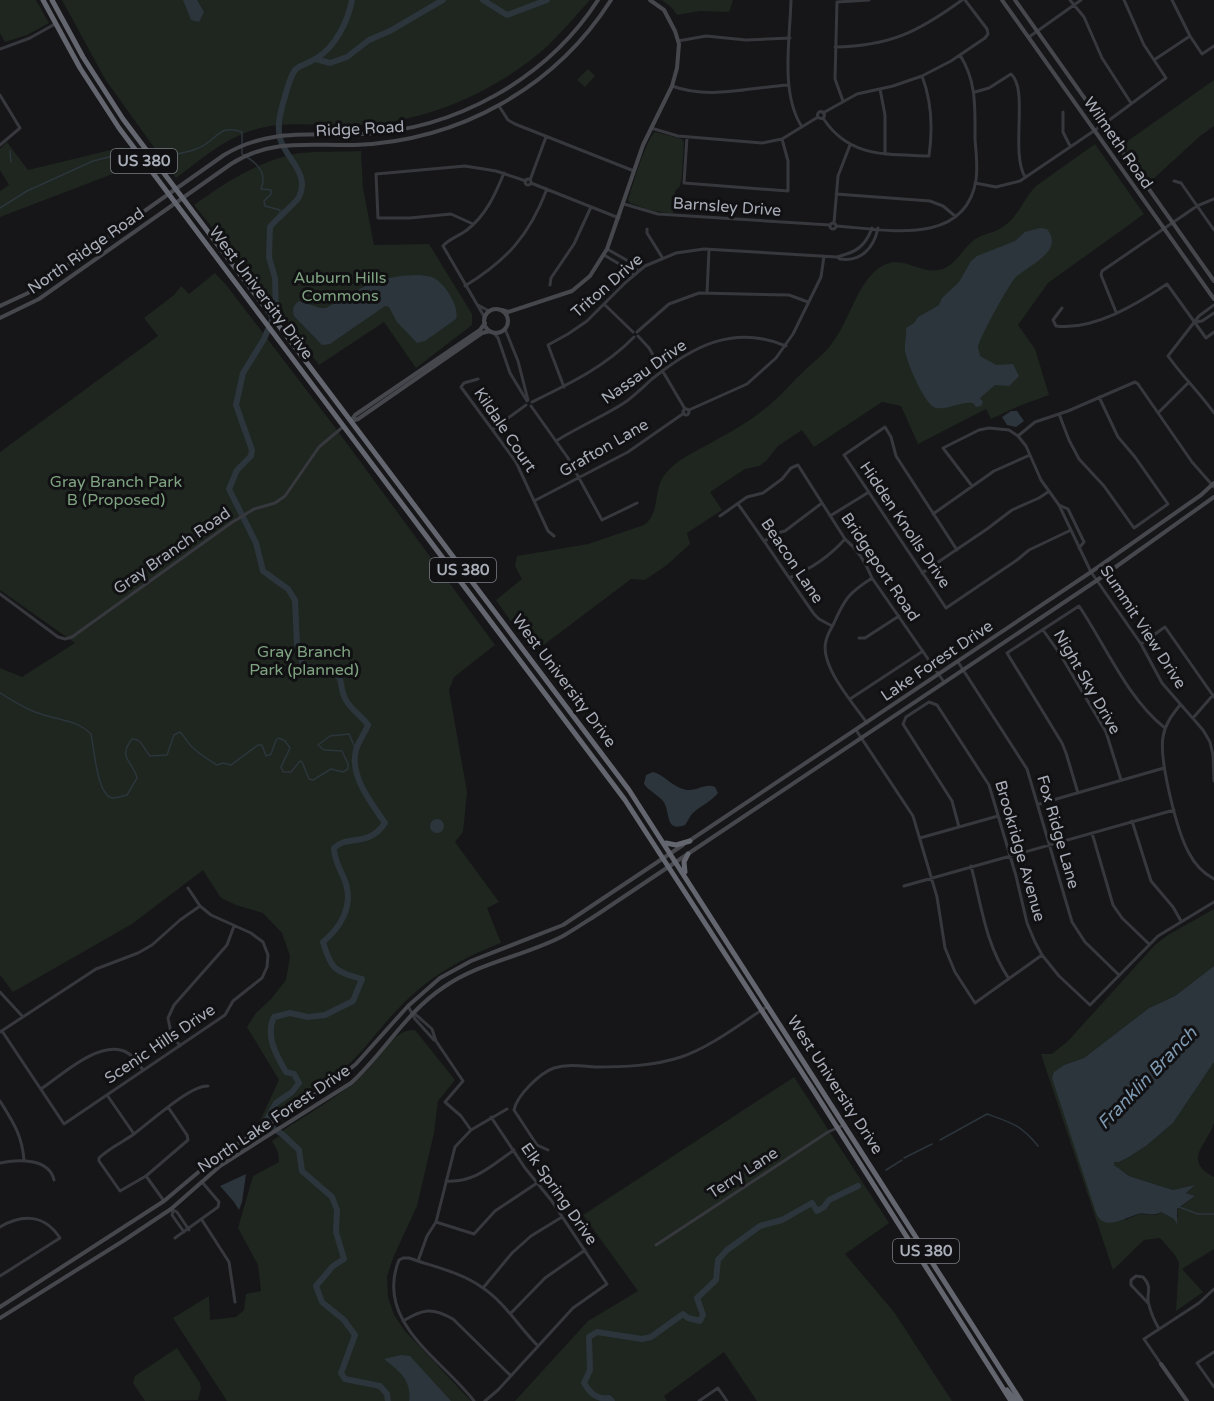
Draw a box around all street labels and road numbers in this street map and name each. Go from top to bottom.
street label: Wilmeth Road [1079,93,1157,193]
street label: Ridge Road [315,117,405,141]
road number: US 380 [111,149,177,173]
street label: Barnsley Drive [672,193,782,221]
street label: North Ridge Road [24,203,148,299]
street label: West University Drive [204,223,318,363]
street label: Triton Drive [567,250,647,322]
street label: Nassau Drive [598,335,690,409]
street label: Kildale Court [469,384,541,476]
street label: Grafton Lane [556,414,652,482]
street label: Hidden Knolls Drive [855,458,955,592]
street label: Gray Branch Road [110,503,234,599]
street label: Bridgeport Road [836,509,924,625]
street label: Beacon Lane [756,515,828,607]
road number: US 380 [430,558,496,582]
street label: Summit View Drive [1096,561,1190,693]
street label: West University Drive [507,611,621,751]
street label: Lake Forest Drive [877,616,997,706]
street label: Night Sky Drive [1049,626,1125,738]
street label: Fox Ridge Lane [1032,773,1084,891]
street label: Brookridge Avenue [990,778,1050,924]
street label: Scenic Hills Drive [101,1000,219,1088]
street label: West University Drive [783,1012,887,1158]
street label: North Lake Forest Drive [194,1061,354,1177]
street label: Elk Spring Drive [516,1139,602,1249]
street label: Terry Lane [704,1143,782,1203]
road number: US 380 [893,1239,959,1263]

